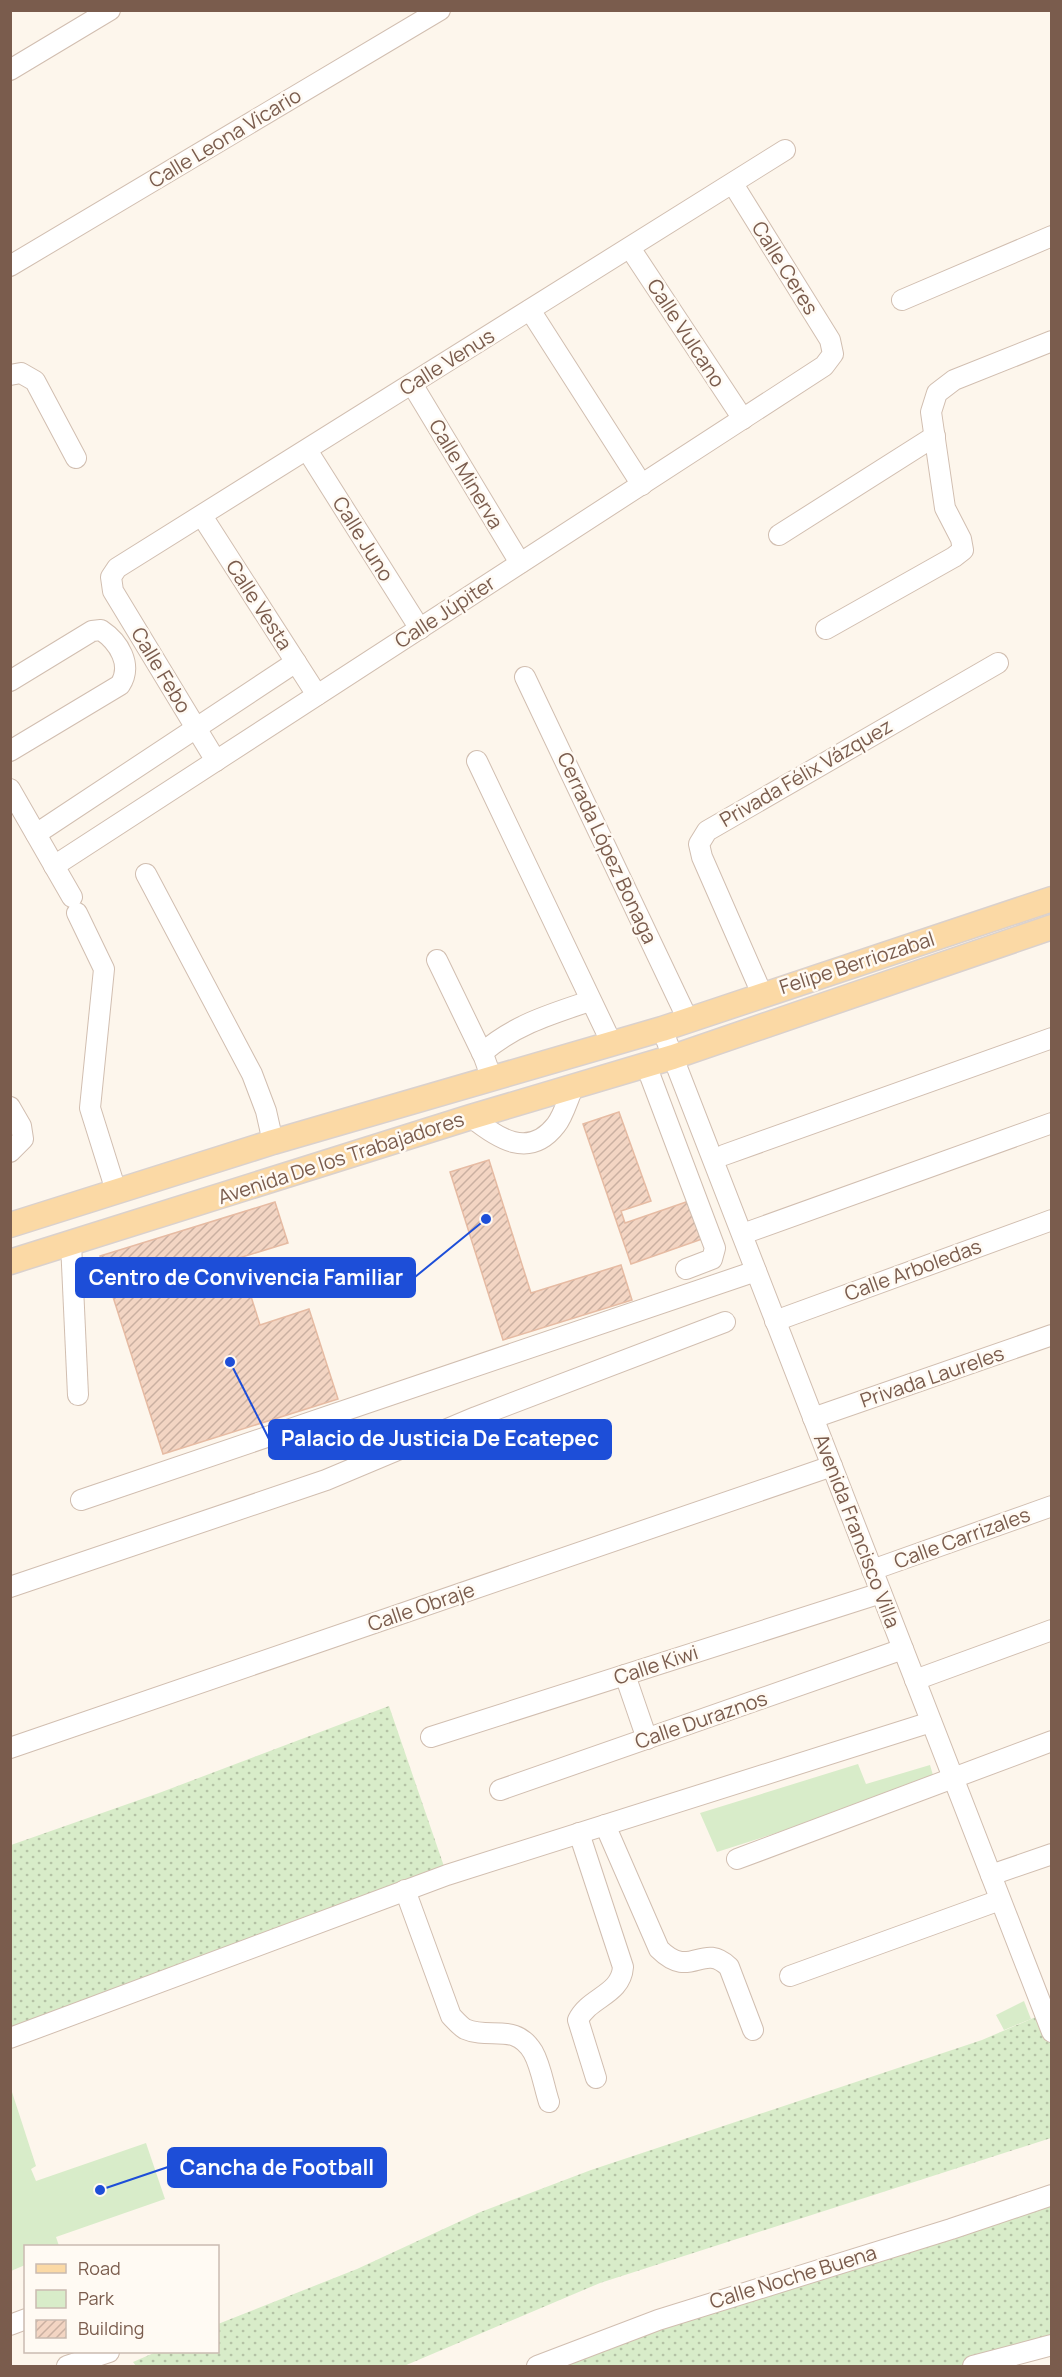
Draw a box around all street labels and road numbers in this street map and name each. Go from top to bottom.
street label: Calle Leona Vicario [143,81,306,194]
street label: Calle Ceres [746,216,825,320]
street label: Calle Vulcano [641,273,732,392]
street label: Calle Venus [394,322,499,401]
street label: Calle Minerva [423,414,510,534]
street label: Calle Juno [327,491,400,586]
street label: Calle Vesta [220,554,299,655]
street label: Calle Júpiter [389,569,500,654]
street label: Calle Febo [125,622,198,718]
street label: Privada Félix Vázquez [715,712,897,833]
street label: Cerrada López Bonaga [551,748,664,948]
street label: Felipe Berriozabal [776,925,938,1000]
street label: Avenida De los Trabajadores [214,1105,467,1210]
street label: Calle Arboledas [841,1232,985,1307]
street label: Privada Laureles [856,1339,1007,1414]
street label: Avenida Francisco Villa [808,1430,907,1632]
street label: Calle Carrizales [890,1500,1034,1575]
street label: Calle Obraje [364,1576,478,1637]
street label: Calle Kiwi [610,1638,701,1691]
street label: Calle Duraznos [631,1684,771,1755]
street label: Calle Noche Buena [706,2238,880,2315]

